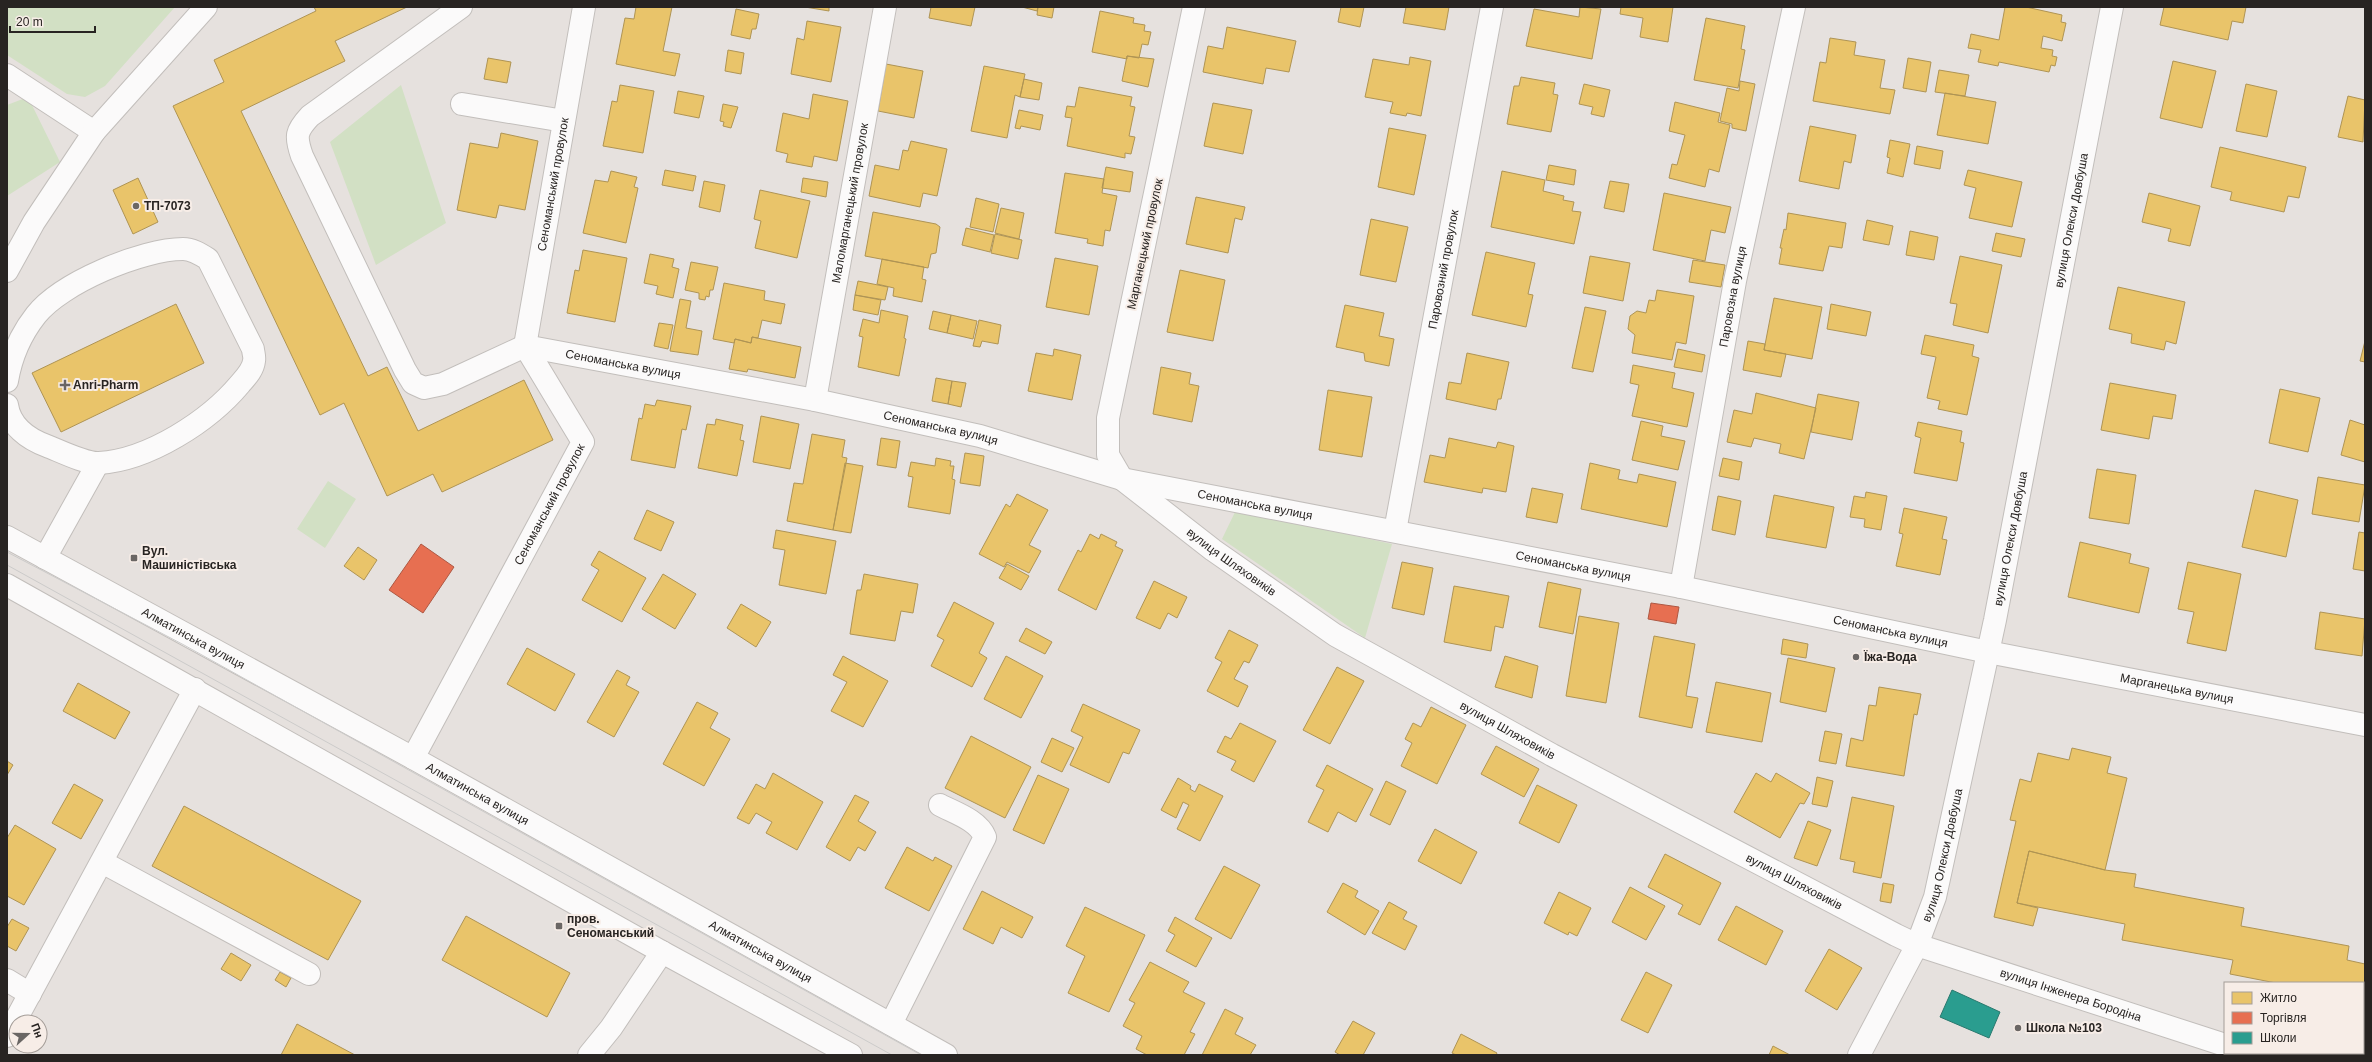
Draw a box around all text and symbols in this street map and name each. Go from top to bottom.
scale bar [10,8,95,34]
text: 20 m [16,15,43,29]
street label: Сеноманський провулок [535,116,572,252]
street label: Маломарганецький провулок [829,121,871,284]
street label: вулиця Олекси Довбуша [2052,151,2091,289]
street label: Марганецький провулок [1124,177,1166,311]
place label: ТП-7073 [144,199,191,213]
marker: ТП-7073 [131,201,141,211]
street label: Паровозний провулок [1426,208,1461,330]
street label: Паровозна вулиця [1716,245,1749,348]
street label: Сеноманська вулиця [564,347,682,382]
place label: Anri-Pharm [73,378,138,392]
marker: Anri-Pharm [60,380,70,390]
street label: Сеноманська вулиця [882,408,1000,448]
street label: Сеноманський провулок [511,441,588,567]
street label: вулиця Олекси Довбуша [1991,470,2030,607]
street label: Сеноманська вулиця [1196,487,1314,523]
street label: вулиця Шляховиків [1184,525,1279,599]
place label: Вул. Машиністівська [142,544,237,572]
street label: Сеноманська вулиця [1514,548,1632,584]
marker: Вул. Машиністівська [129,553,139,563]
street label: Алматинська вулиця [139,605,247,672]
street label: Сеноманська вулиця [1832,612,1949,650]
place label: Їжа-Вода [1863,649,1917,664]
marker: Їжа-Вода [1851,652,1861,662]
street label: Марганецька вулиця [2119,671,2235,706]
street label: вулиця Шляховиків [1457,698,1558,762]
street label: Алматинська вулиця [424,760,531,828]
street label: вулиця Олекси Довбуша [1919,787,1965,924]
street label: вулиця Шляховиків [1744,851,1845,913]
place label: пров. Сеноманський [567,912,654,940]
street label: Алматинська вулиця [707,917,814,986]
marker: пров. Сеноманський [554,921,564,931]
street label: вулиця Інженера Бородіна [1998,965,2144,1025]
legend [2224,982,2364,1054]
text: Житло [2260,991,2297,1005]
text: Торгівля [2260,1011,2306,1025]
north arrow [8,1014,48,1054]
text: Пн [29,1021,46,1039]
place label: Школа №103 [2026,1021,2102,1035]
marker: Школа №103 [2013,1023,2023,1033]
text: Школи [2260,1031,2297,1045]

